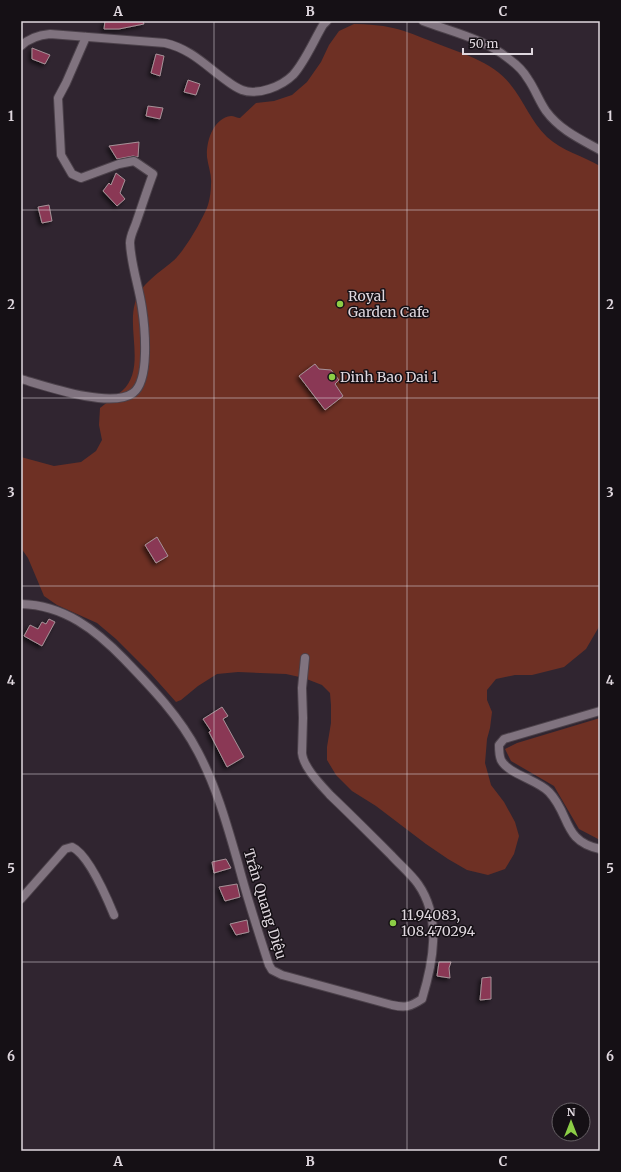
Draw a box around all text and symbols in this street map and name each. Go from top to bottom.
text: A [112,3,123,20]
text: B [305,3,315,20]
text: C [499,3,508,20]
scale bar [463,30,532,56]
text: 50 m [469,36,498,51]
text: 1 [8,108,14,125]
text: 1 [607,108,613,125]
place label: Royal Garden Cafe [348,287,429,321]
text: 2 [7,296,15,313]
text: 2 [606,296,614,313]
marker: Royal Garden Cafe [335,299,345,309]
place label: Dinh Bao Dai 1 [340,368,438,386]
marker: Dinh Bao Dai 1 [327,372,337,382]
text: 3 [7,484,15,501]
text: 3 [606,484,614,501]
text: 4 [7,672,16,689]
text: 4 [606,672,615,689]
street label: Trần Quang Diệu [240,847,290,962]
text: 5 [7,860,15,877]
text: 5 [606,860,614,877]
place label: 11.94083, 108.470294 [401,906,476,940]
marker: 11.94083, 108.470294 [388,918,398,928]
text: 6 [7,1048,15,1065]
text: 6 [606,1048,614,1065]
north arrow [551,1102,591,1142]
text: N [567,1105,576,1119]
text: A [112,1153,123,1170]
text: B [305,1153,315,1170]
text: C [499,1153,508,1170]

